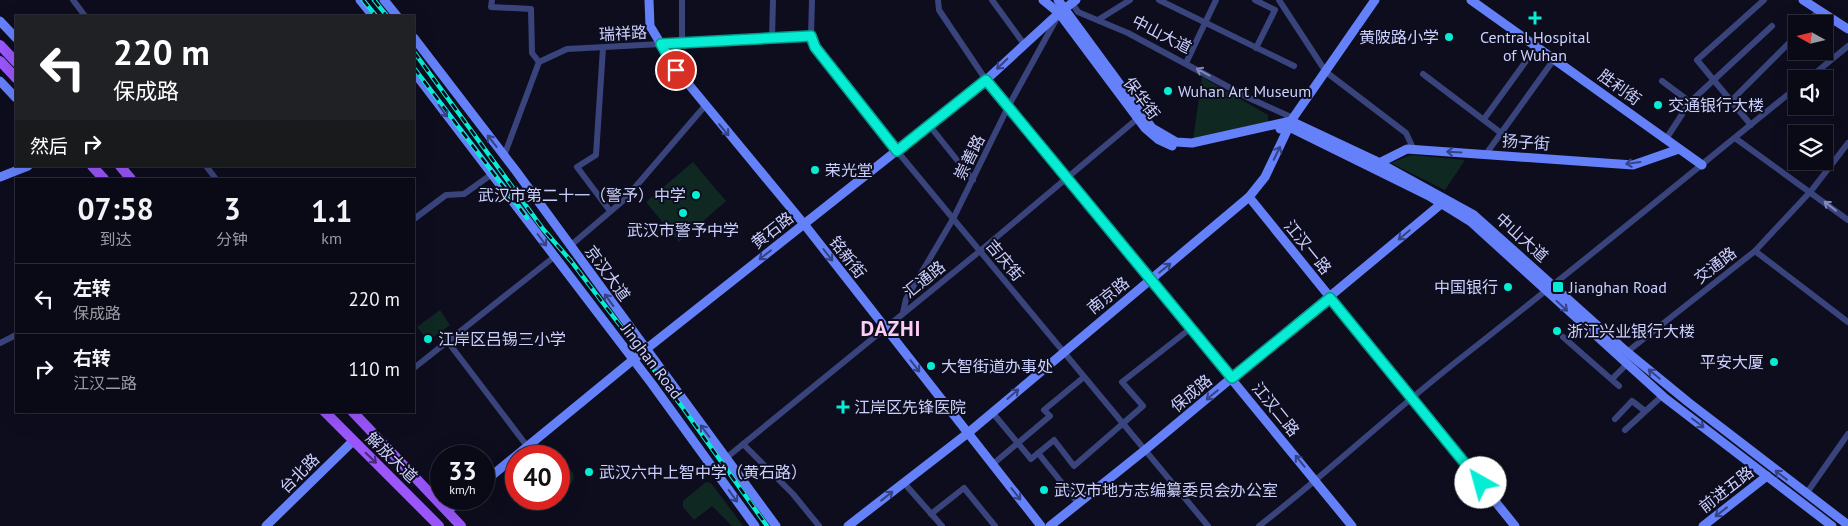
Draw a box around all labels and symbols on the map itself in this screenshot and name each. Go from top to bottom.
street label: 中山大道 [1129,11,1195,57]
marker: Central Hospital of Wuhan [1528,11,1542,25]
north arrow [1788,15,1832,60]
street label: 瑞祥路 [599,22,647,44]
place label: 黄陂路小学 [1359,27,1439,47]
place label: Central Hospital of Wuhan [1480,27,1590,65]
marker: 黄陂路小学 [1443,31,1455,43]
pin [655,49,697,91]
one-way arrow [996,58,1009,70]
street label: 胜利街 [1595,65,1645,109]
one-way arrow [1196,67,1211,76]
street label: 保华街 [1120,73,1164,123]
place label: Wuhan Art Museum [1178,81,1311,101]
marker: Wuhan Art Museum [1162,85,1174,97]
place label: 交通银行大楼 [1668,95,1764,115]
marker: 交通银行大楼 [1652,99,1664,111]
one-way arrow [437,104,448,117]
one-way arrow [718,123,729,136]
street label: 扬子街 [1501,130,1551,154]
street label: 崇善路 [949,131,989,183]
one-way arrow [487,135,498,148]
one-way arrow [1272,145,1282,160]
one-way arrow [1446,147,1462,156]
one-way arrow [1626,158,1642,168]
place label: 荣光堂 [825,160,873,180]
marker: 荣光堂 [809,164,821,176]
place label: 武汉市第二十一（警予）中学 [478,185,686,205]
marker: 武汉市第二十一（警予）中学 [690,189,702,201]
one-way arrow [1824,200,1837,211]
marker: 武汉市警予中学 [677,207,689,219]
street label: 黄石路 [747,207,797,253]
street label: 中山大道 [1492,208,1552,266]
street label: 江汉一路 [1280,216,1336,278]
place label: 武汉市警予中学 [627,220,739,240]
one-way arrow [1398,229,1411,240]
street label: 铭新街 [825,232,871,282]
one-way arrow [536,233,547,246]
street label: 吉庆街 [982,235,1028,285]
street label: 京汉大道 [581,241,635,305]
street label: 交通路 [1690,242,1740,288]
one-way arrow [822,248,833,261]
one-way arrow [759,249,772,260]
street label: 汇通路 [899,256,949,302]
one-way arrow [1159,263,1172,274]
street label: 南京路 [1083,272,1133,318]
place label: 中国银行 [1434,277,1498,297]
place label: Jianghan Road [1568,277,1667,297]
marker: Jianghan Road [1551,280,1565,294]
marker: 中国银行 [1502,281,1514,293]
one-way arrow [604,293,614,307]
one-way arrow [1555,300,1568,312]
district label: DAZHI [860,315,922,342]
street label: Jinghan Road [616,318,687,403]
place label: 浙江兴业银行大楼 [1567,321,1695,341]
marker: 浙江兴业银行大楼 [1551,325,1563,337]
place label: 江岸区吕锡三小学 [438,329,566,349]
marker: 江岸区吕锡三小学 [422,333,434,345]
place label: 平安大厦 [1700,352,1764,372]
place label: 大智街道办事处 [941,356,1053,376]
marker: 平安大厦 [1768,356,1780,368]
one-way arrow [910,359,921,372]
marker: 大智街道办事处 [925,360,937,372]
one-way arrow [1648,369,1661,380]
street label: 保成路 [1166,370,1216,416]
street label: 江汉二路 [1248,378,1304,440]
one-way arrow [1007,388,1020,399]
one-way arrow [1206,389,1219,400]
place label: 江岸区先锋医院 [854,397,966,417]
marker: 江岸区先锋医院 [836,400,850,414]
one-way arrow [1691,418,1704,429]
one-way arrow [700,425,711,438]
street label: 解放大道 [362,428,422,486]
speed limit sign: 40 [505,445,570,510]
street label: 台北路 [275,449,323,497]
one-way arrow [365,452,377,464]
one-way arrow [1294,455,1305,468]
position arrow [1454,456,1506,508]
street label: 前进五路 [1695,461,1757,517]
place label: 武汉六中上智中学（黄石路） [599,462,807,482]
marker: 武汉六中上智中学（黄石路） [583,466,595,478]
one-way arrow [1775,469,1788,480]
place label: 武汉市地方志编纂委员会办公室 [1054,480,1278,500]
marker: 武汉市地方志编纂委员会办公室 [1038,484,1050,496]
one-way arrow [1010,487,1021,500]
one-way arrow [728,489,738,503]
one-way arrow [880,491,894,501]
one-way arrow [1715,506,1728,517]

